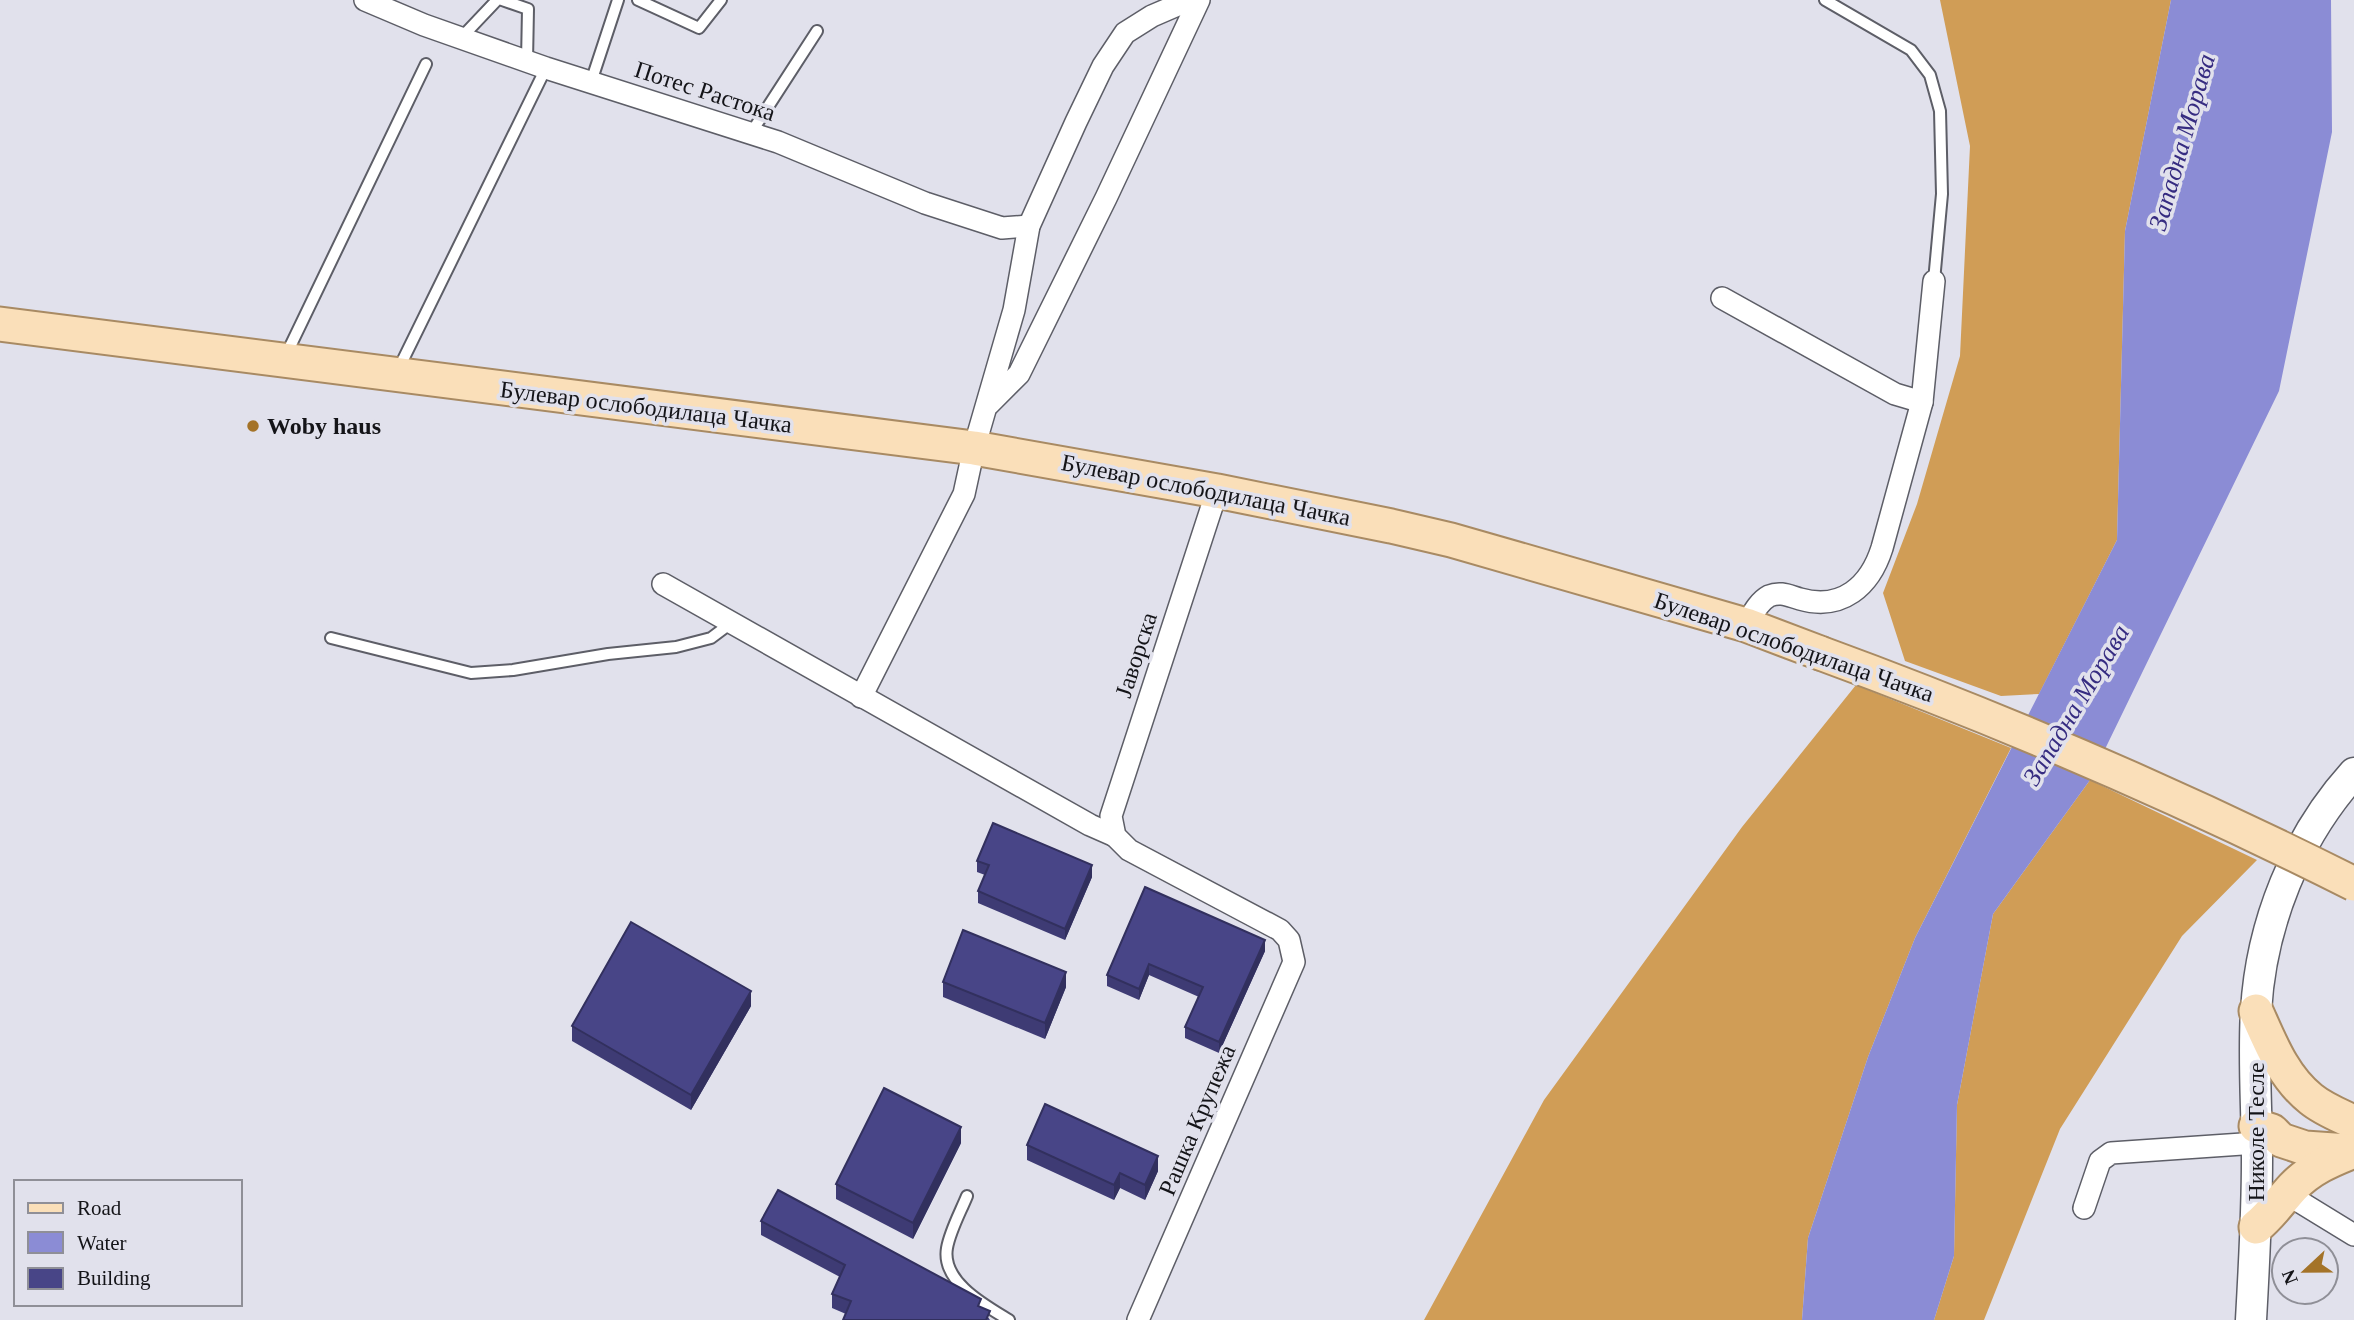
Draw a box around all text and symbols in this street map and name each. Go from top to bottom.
water label: Западна Морава [2143,51,2221,233]
street label: Потес Растока [631,56,779,126]
street label: Булевар ослободилаца Чачка [499,376,794,438]
place label: Woby haus [267,413,381,439]
marker: Woby haus [245,418,261,434]
street label: Булевар ослободилаца Чачка [1059,449,1353,531]
street label: Булевар ослободилаца Чачка [1651,587,1937,707]
street label: Јаворска [1110,609,1162,701]
water label: Западна Морава [2017,620,2135,790]
street label: Рашка Крупежа [1154,1041,1241,1199]
street label: Николе Тесле [2243,1062,2269,1202]
legend [14,1180,242,1306]
text: Road [77,1196,122,1220]
text: Water [77,1231,127,1255]
north arrow [2270,1236,2340,1306]
text: Building [77,1266,151,1290]
text: N [2277,1267,2302,1287]

